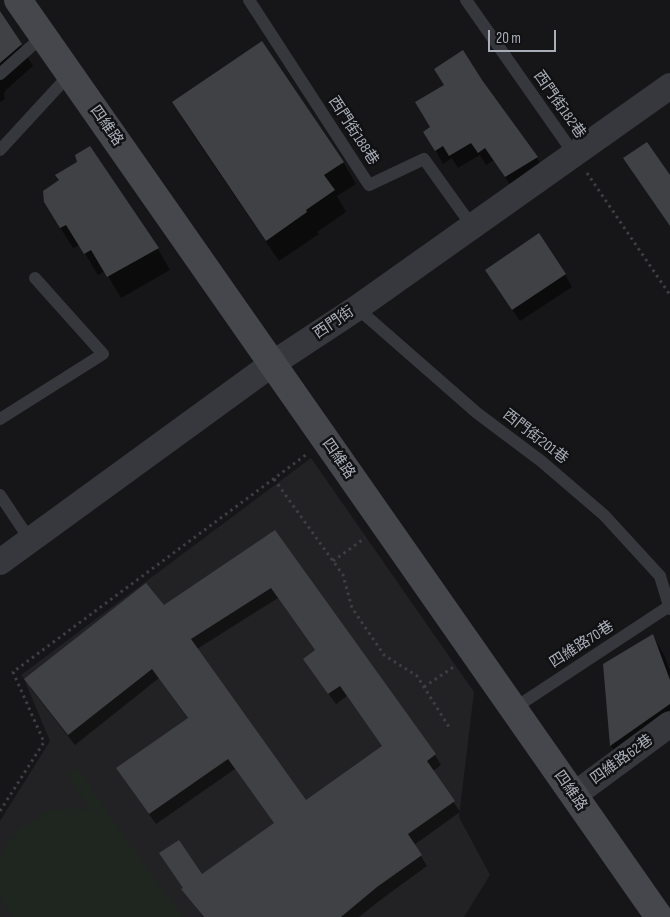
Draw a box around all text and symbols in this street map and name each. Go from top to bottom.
scale bar [490,20,558,52]
text: 20 m [496,29,521,48]
street label: 西門街182巷 [529,68,589,142]
street label: 西門街188巷 [324,93,382,169]
street label: 四維路 [86,102,126,150]
street label: 西門街 [310,303,358,343]
street label: 西門街201巷 [499,406,571,468]
street label: 四維路 [318,435,358,483]
street label: 四維路70巷 [547,618,617,672]
street label: 四維路62巷 [587,731,657,789]
street label: 四維路 [550,767,590,815]

